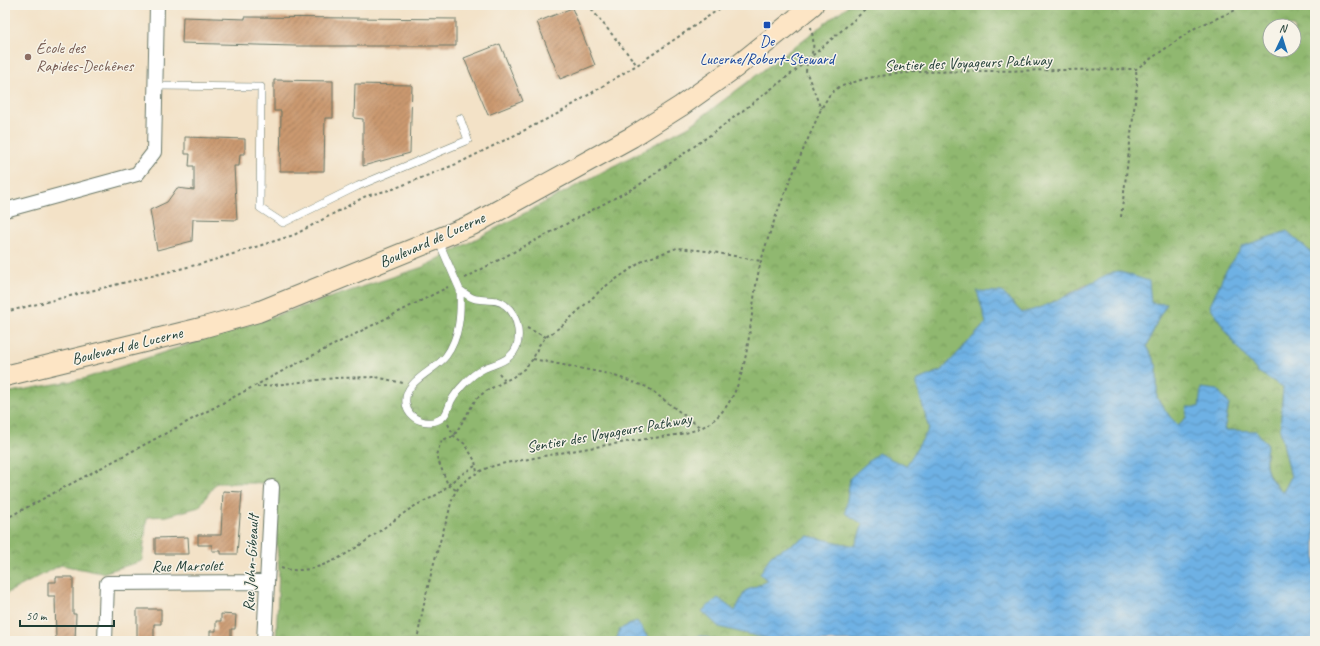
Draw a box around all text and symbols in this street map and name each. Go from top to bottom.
north arrow [1262,18,1302,58]
marker: De Lucerne/Robert-Steward [762,20,772,30]
text: N [1279,21,1289,35]
place label: De Lucerne/Robert-Steward [700,31,837,69]
place label: École des Rapides-Dechênes [36,38,135,76]
street label: Sentier des Voyageurs Pathway [884,50,1053,76]
marker: École des Rapides-Dechênes [23,52,33,62]
street label: Boulevard de Lucerne [376,207,490,272]
street label: Boulevard de Lucerne [70,322,186,369]
street label: Sentier des Voyageurs Pathway [525,408,694,457]
street label: Rue John-Gibeault [238,511,264,612]
street label: Rue Marsolet [151,555,224,577]
scale bar [20,602,114,628]
text: 50 m [26,608,48,624]

